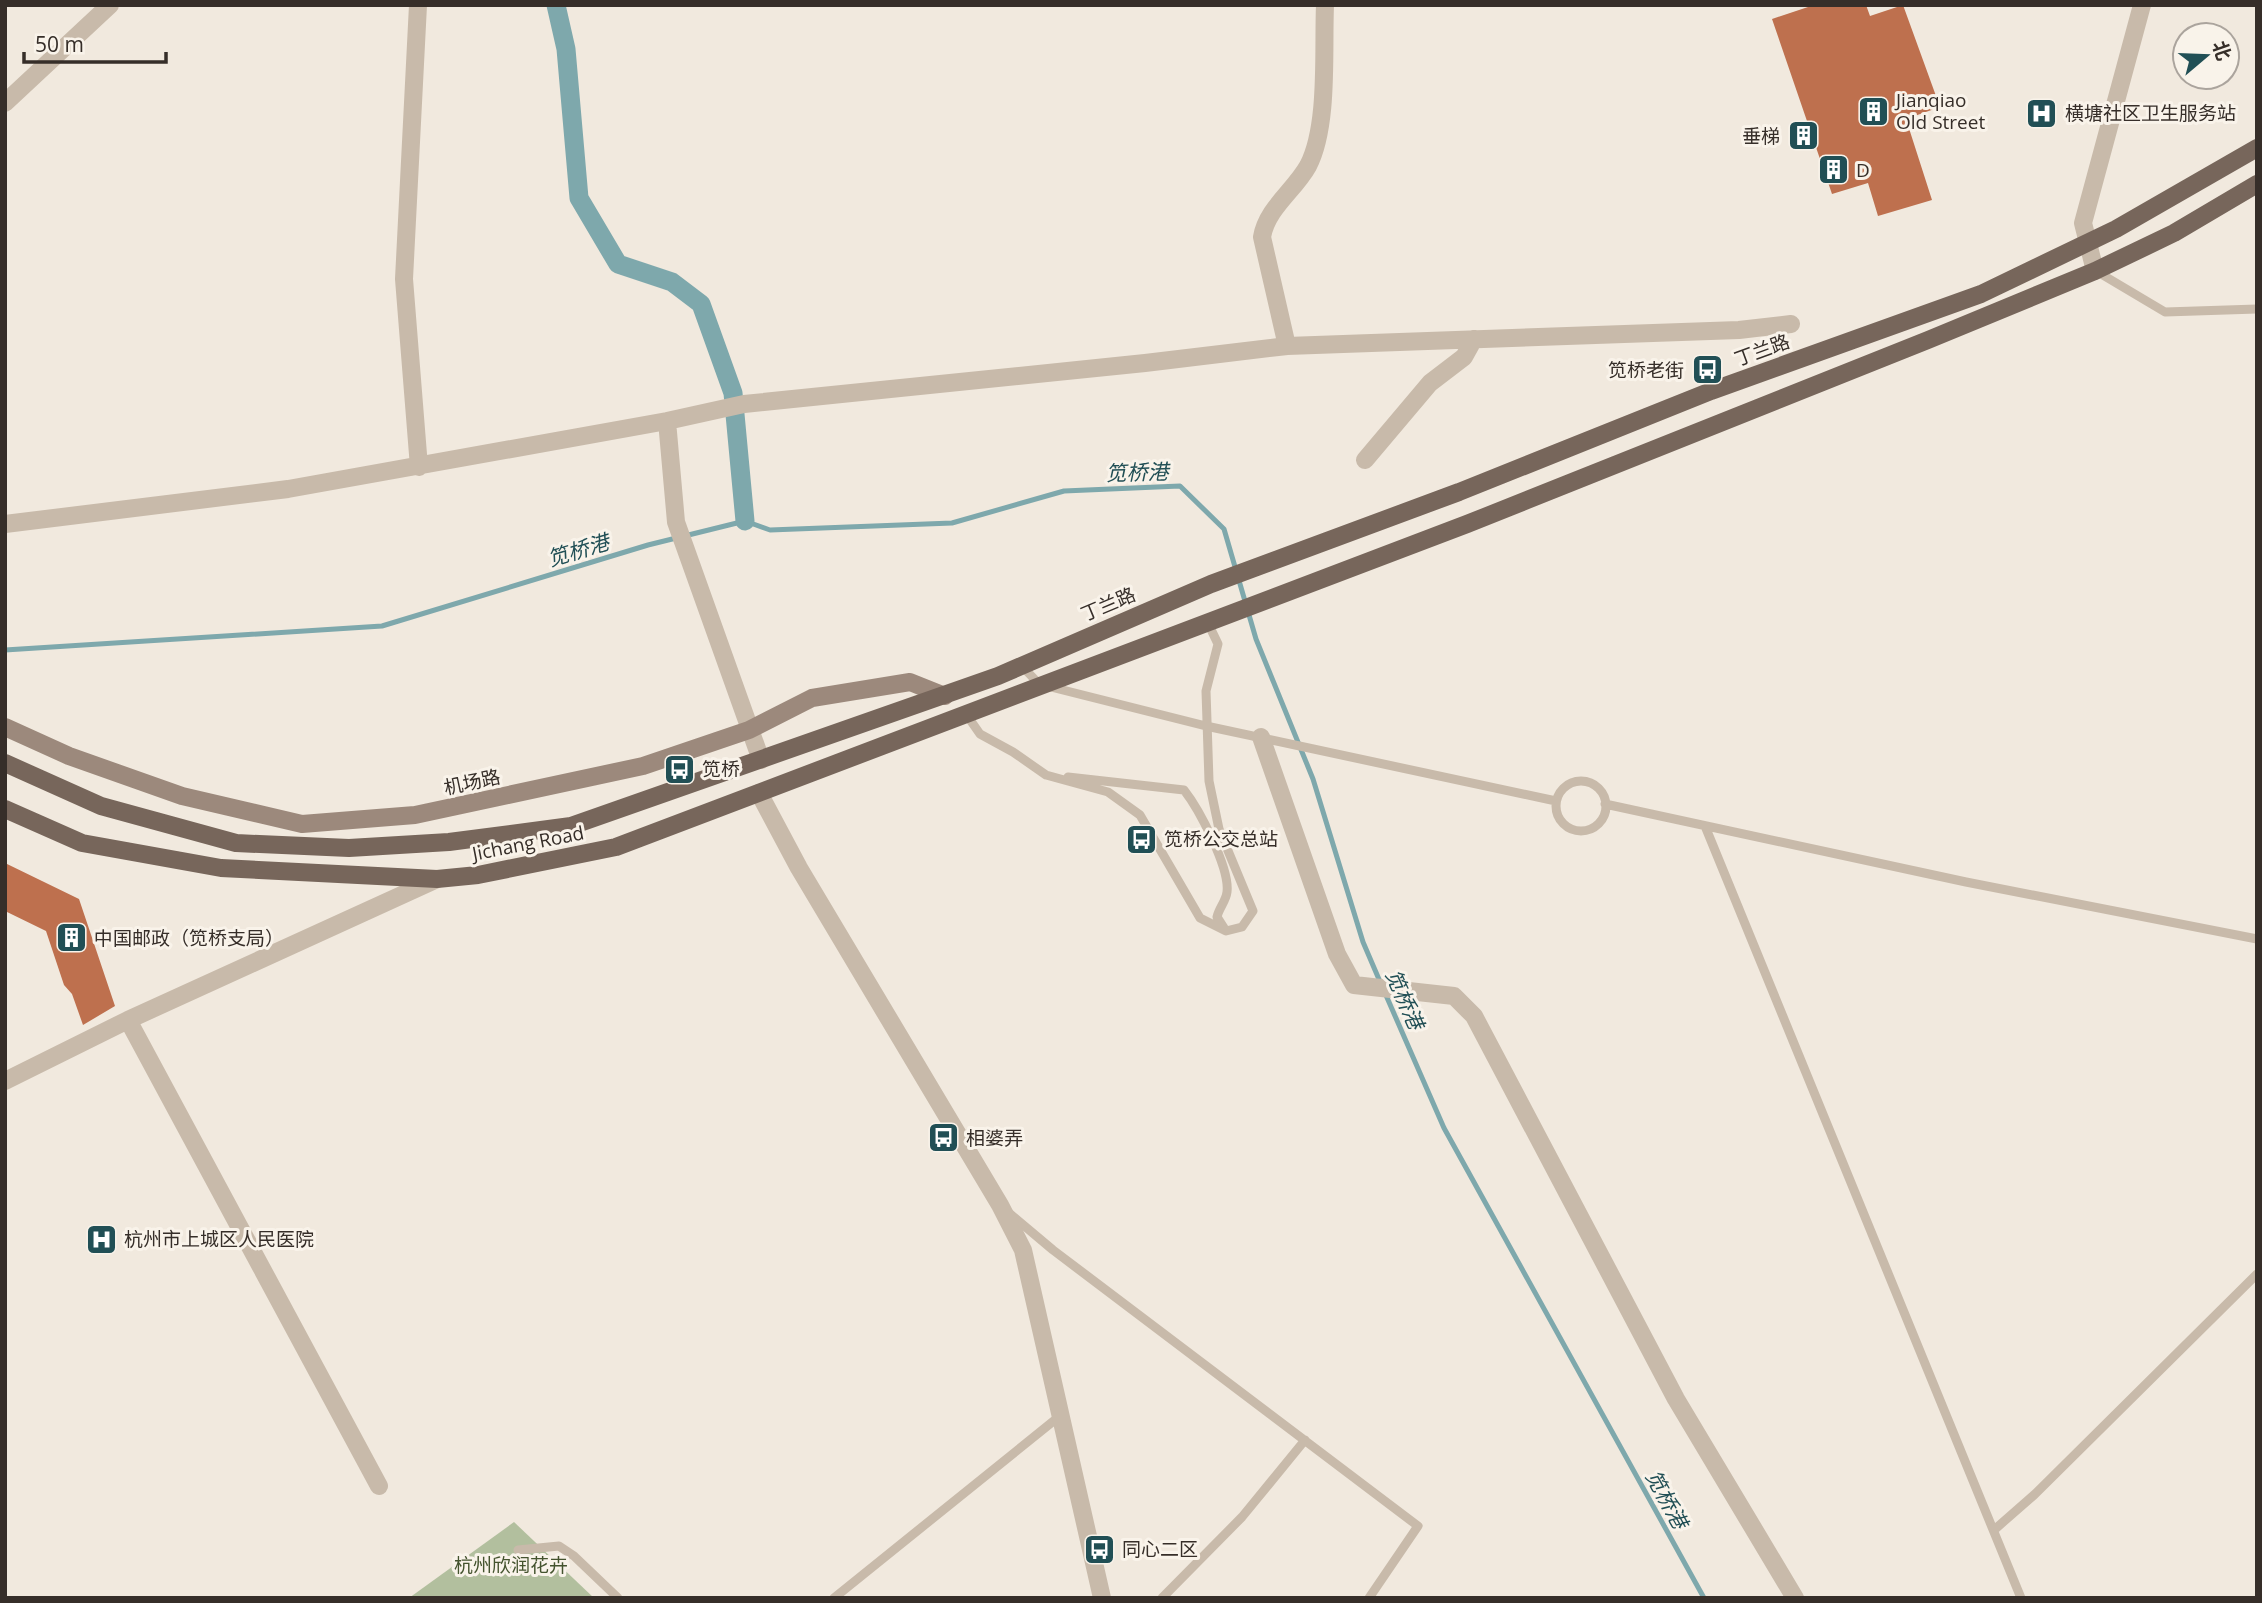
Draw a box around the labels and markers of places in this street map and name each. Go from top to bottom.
place label: Jianqiao Old Street [1894,87,1985,135]
building icon: Jianqiao Old Street [1856,94,1890,128]
hospital icon: 横塘社区卫生服务站 [2025,96,2059,130]
place label: 横塘社区卫生服务站 [2065,100,2236,126]
building icon: 垂梯 [1786,119,1820,153]
place label: 垂梯 [1742,123,1780,149]
building icon: D [1816,153,1850,187]
place label: D [1856,157,1870,183]
bus stop icon: 笕桥老街 [1690,353,1724,387]
place label: 笕桥老街 [1608,357,1684,383]
bus stop icon: 笕桥 [662,752,696,786]
place label: 笕桥 [702,756,740,782]
bus stop icon: 笕桥公交总站 [1124,822,1158,856]
place label: 笕桥公交总站 [1164,826,1278,852]
building icon: 中国邮政（笕桥支局） [54,921,88,955]
place label: 中国邮政（笕桥支局） [94,925,284,951]
bus stop icon: 相婆弄 [926,1121,960,1155]
place label: 相婆弄 [966,1125,1023,1151]
hospital icon: 杭州市上城区人民医院 [84,1222,118,1256]
place label: 杭州市上城区人民医院 [124,1226,314,1252]
bus stop icon: 同心二区 [1082,1532,1116,1566]
place label: 同心二区 [1122,1536,1198,1562]

